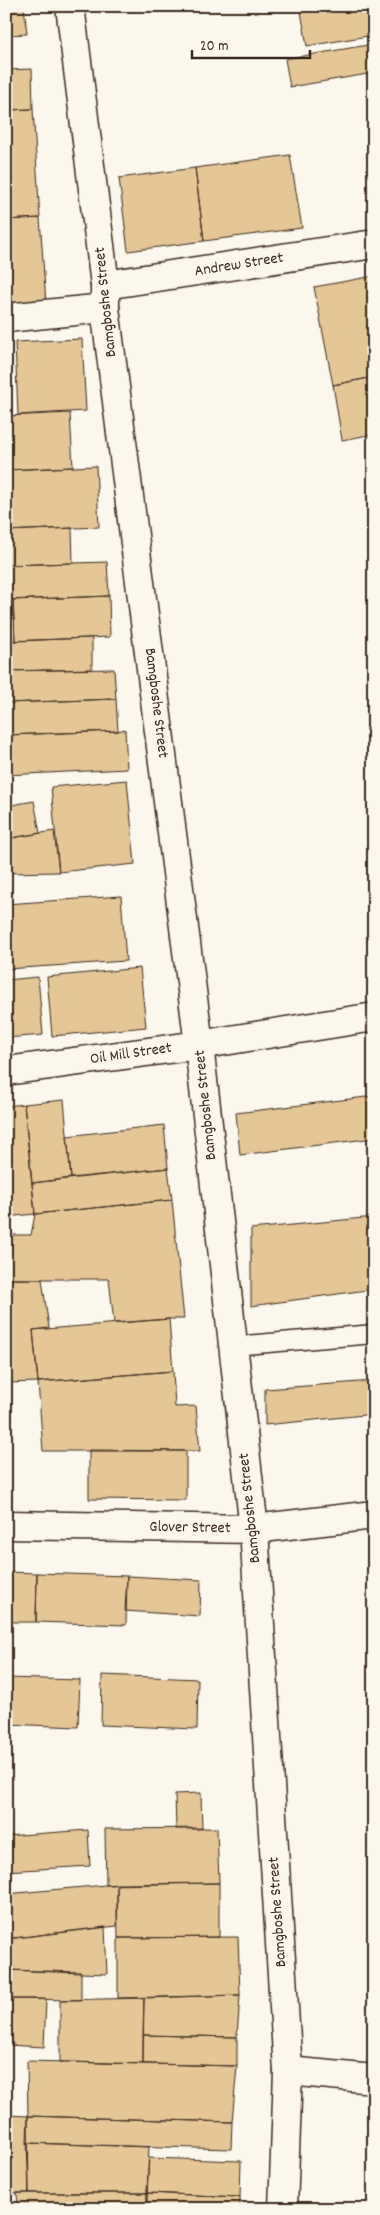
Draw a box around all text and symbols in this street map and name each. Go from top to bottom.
scale bar [192,28,310,60]
text: 20 m [200,36,228,58]
street label: Bamgboshe Street [89,246,123,358]
street label: Andrew Street [193,247,285,283]
street label: Bamgboshe Street [138,647,174,759]
street label: Oil Mill Street [89,1037,173,1071]
street label: Bamgboshe Street [189,1049,223,1161]
street label: Bamgboshe Street [233,1452,267,1564]
street label: Glover Street [149,1516,231,1540]
street label: Bamgboshe Street [263,1856,293,1968]

